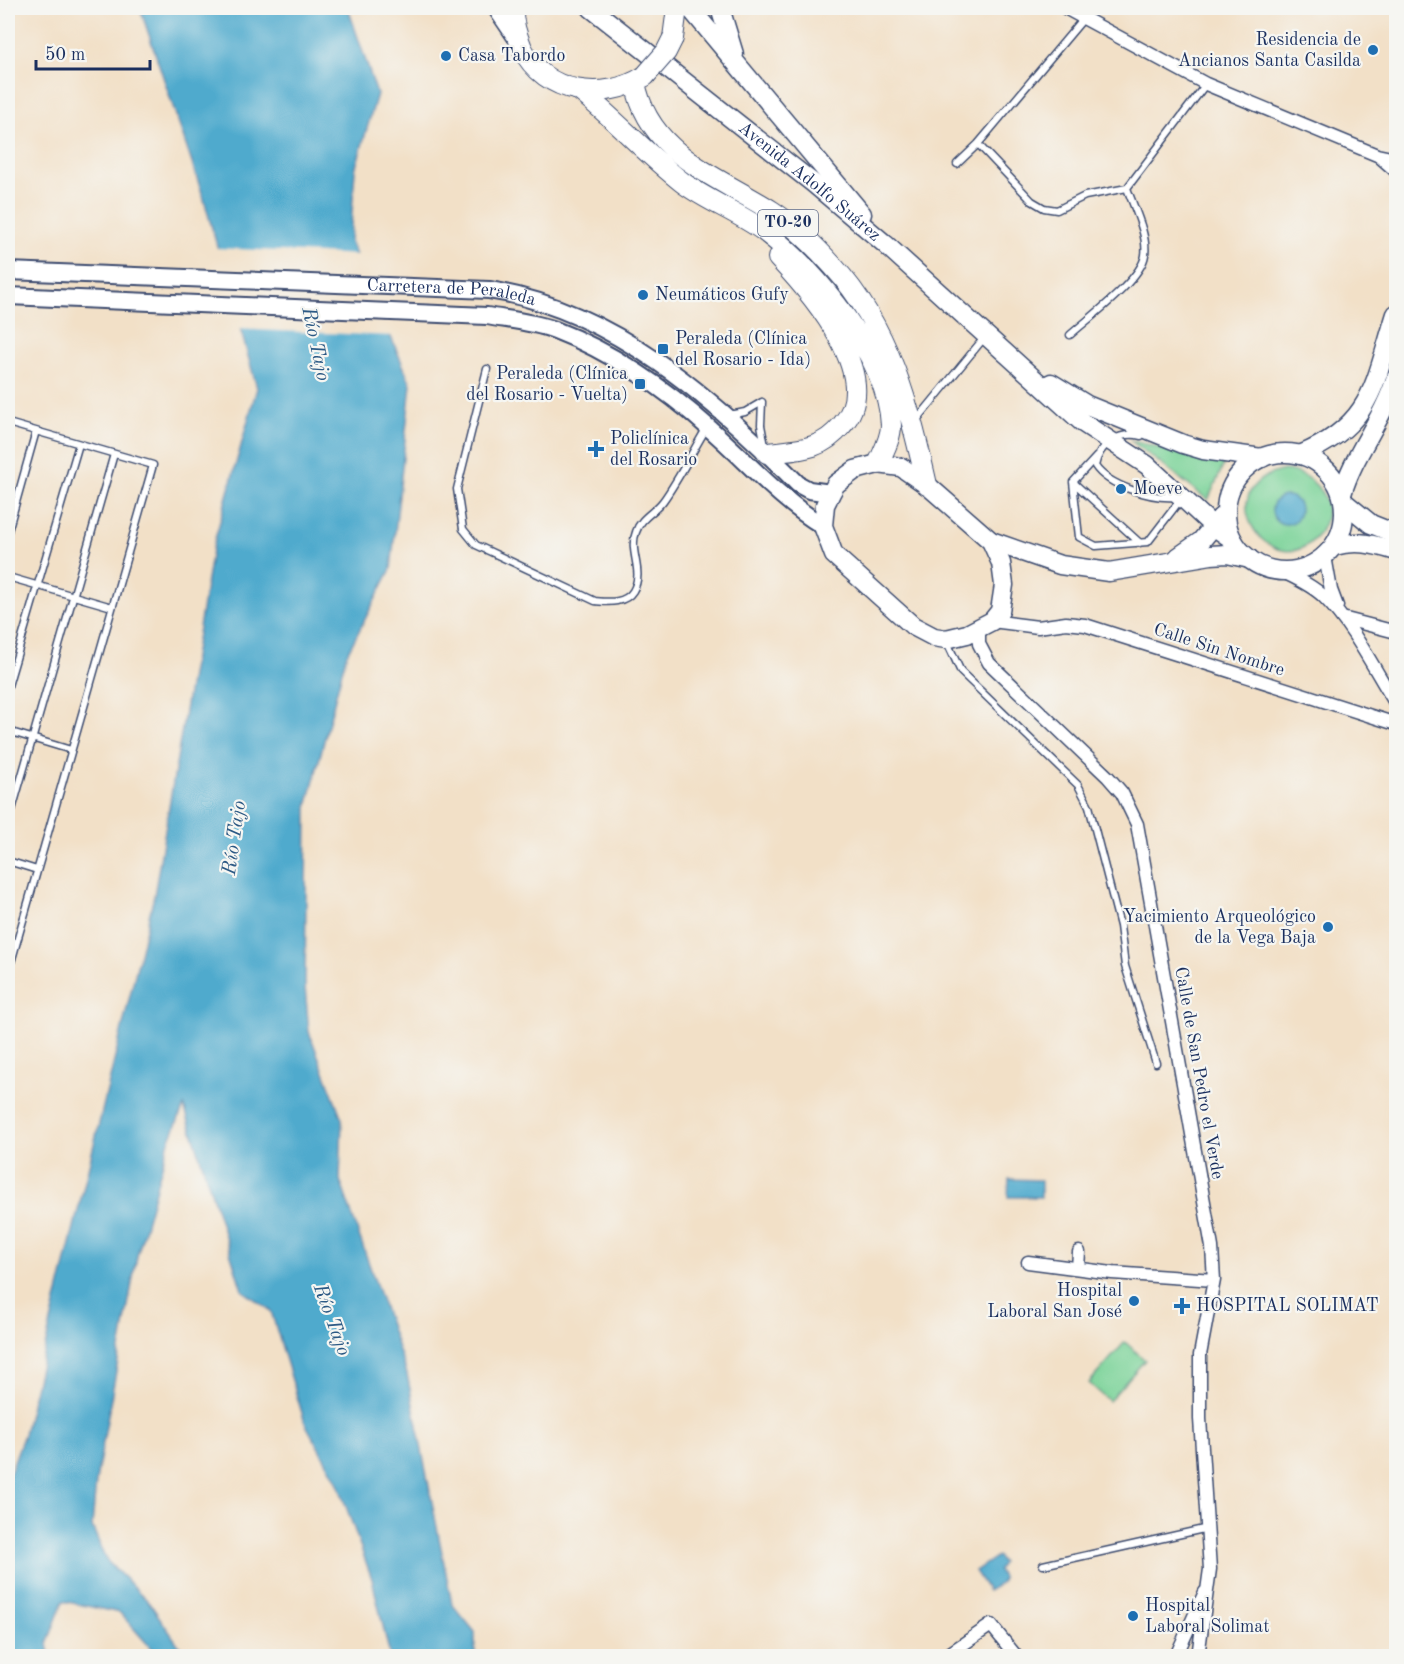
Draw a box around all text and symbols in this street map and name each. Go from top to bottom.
place label: Residencia de Ancianos Santa Casilda [1178,31,1361,70]
scale bar [36,33,150,71]
marker: Residencia de Ancianos Santa Casilda [1366,43,1380,57]
text: 50 m [45,46,85,64]
place label: Casa Tabordo [458,47,565,65]
marker: Casa Tabordo [439,49,453,63]
street label: Avenida Adolfo Suárez [735,119,884,245]
road number: TO-20 [758,210,818,236]
street label: Carretera de Peraleda [366,276,538,309]
place label: Neumáticos Gufy [655,286,789,304]
marker: Neumáticos Gufy [636,288,650,302]
water label: Río Tajo [297,304,333,383]
place label: Peraleda (Clínica del Rosario - Ida) [675,329,811,369]
marker: Peraleda (Clínica del Rosario - Ida) [656,342,670,356]
place label: Peraleda (Clínica del Rosario - Vuelta) [466,364,628,404]
marker: Peraleda (Clínica del Rosario - Vuelta) [633,377,647,391]
place label: Policlínica del Rosario [610,430,697,469]
marker: Policlínica del Rosario [587,440,605,458]
place label: Moeve [1133,480,1182,498]
marker: Moeve [1114,482,1128,496]
street label: Calle Sin Nombre [1151,620,1287,680]
water label: Río Tajo [220,800,250,877]
place label: Yacimiento Arqueológico de la Vega Baja [1123,908,1316,947]
marker: Yacimiento Arqueológico de la Vega Baja [1321,920,1335,934]
street label: Calle de San Pedro el Verde [1171,965,1227,1181]
water label: Río Tajo [308,1280,353,1359]
place label: Hospital Laboral San José [987,1282,1122,1321]
marker: Hospital Laboral San José [1127,1294,1141,1308]
marker: HOSPITAL SOLIMAT [1173,1297,1191,1315]
place label: HOSPITAL SOLIMAT [1196,1297,1379,1315]
place label: Hospital Laboral Solimat [1145,1597,1270,1636]
marker: Hospital Laboral Solimat [1126,1609,1140,1623]

